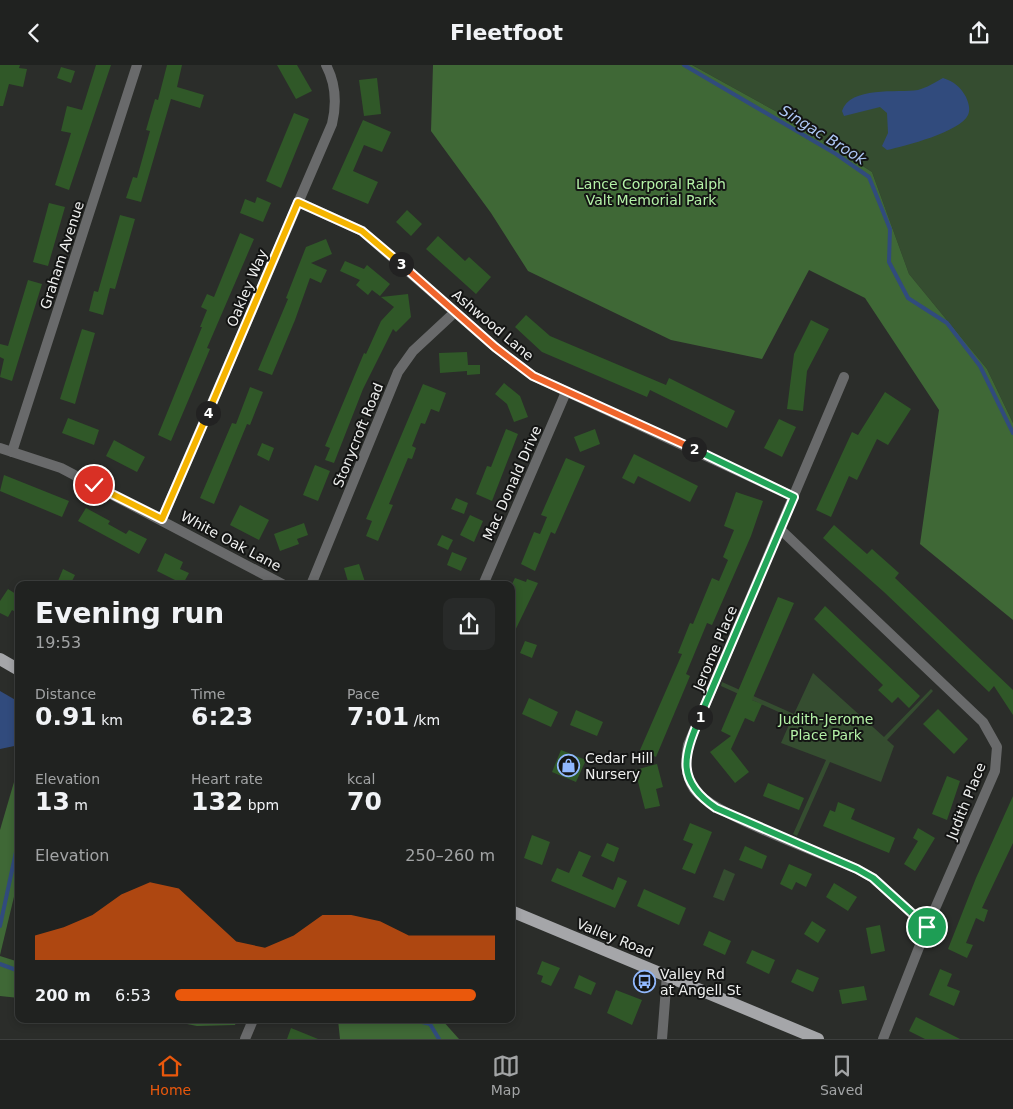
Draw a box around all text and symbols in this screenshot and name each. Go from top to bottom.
icon: back [20,19,48,47]
icon: share [965,19,993,47]
text: Fleetfoot [450,20,563,45]
water label: Singac Brook [776,101,871,169]
park label: Lance Corporal Ralph Valt Memorial Park [576,176,726,208]
street label: Graham Avenue [37,199,87,311]
street label: Oakley Way [223,247,271,329]
pin: 3 [388,251,414,277]
text: 3 [397,256,406,272]
street label: Ashwood Lane [449,286,537,364]
street label: Stonycroft Road [330,380,386,490]
pin: 4 [196,401,220,425]
text: 4 [204,405,213,421]
street label: Mac Donald Drive [479,423,545,543]
pin: 2 [682,437,706,461]
text: 2 [690,441,699,457]
pin [73,464,115,506]
icon: check [80,471,108,499]
street label: White Oak Lane [178,508,284,574]
text: Evening run [35,597,224,630]
button: share [443,598,495,650]
street label: Jerome Place [690,603,740,694]
text: 19:53 [35,633,81,652]
text: Distance [35,686,96,702]
text: Time [191,686,225,702]
text: Pace [347,686,380,702]
text: 0.91 [35,702,97,731]
text: 6:23 [191,702,253,731]
text: 7:01 [347,702,409,731]
pin: 1 [688,705,712,729]
text: 1 [696,709,705,725]
park label: Judith-Jerome Place Park [778,711,873,743]
text: km [97,712,123,728]
text: /km [409,712,440,728]
place label: Cedar Hill Nursery [585,750,653,782]
shop icon: Cedar Hill Nursery [557,754,581,778]
street label: Judith Place [943,760,989,843]
text: Elevation [35,771,100,787]
text: Heart rate [191,771,263,787]
text: kcal [347,771,375,787]
text: 13 [35,787,70,816]
text: 132 [191,787,243,816]
text: 70 [347,787,382,816]
text: m [70,797,88,813]
text: bpm [243,797,279,813]
text: Elevation [35,846,109,865]
text: 250–260 m [405,846,495,865]
pin [906,906,948,948]
icon: arrive [913,913,941,941]
street label: Valley Road [574,915,656,961]
place label: Valley Rd at Angell St [660,966,742,998]
bus stop icon: Valley Rd at Angell St [632,970,656,994]
text: 200 m [35,986,91,1005]
text: 6:53 [115,986,151,1005]
tab: Home [150,1052,191,1098]
tab: Map [491,1052,520,1098]
tab: Saved [820,1052,863,1098]

